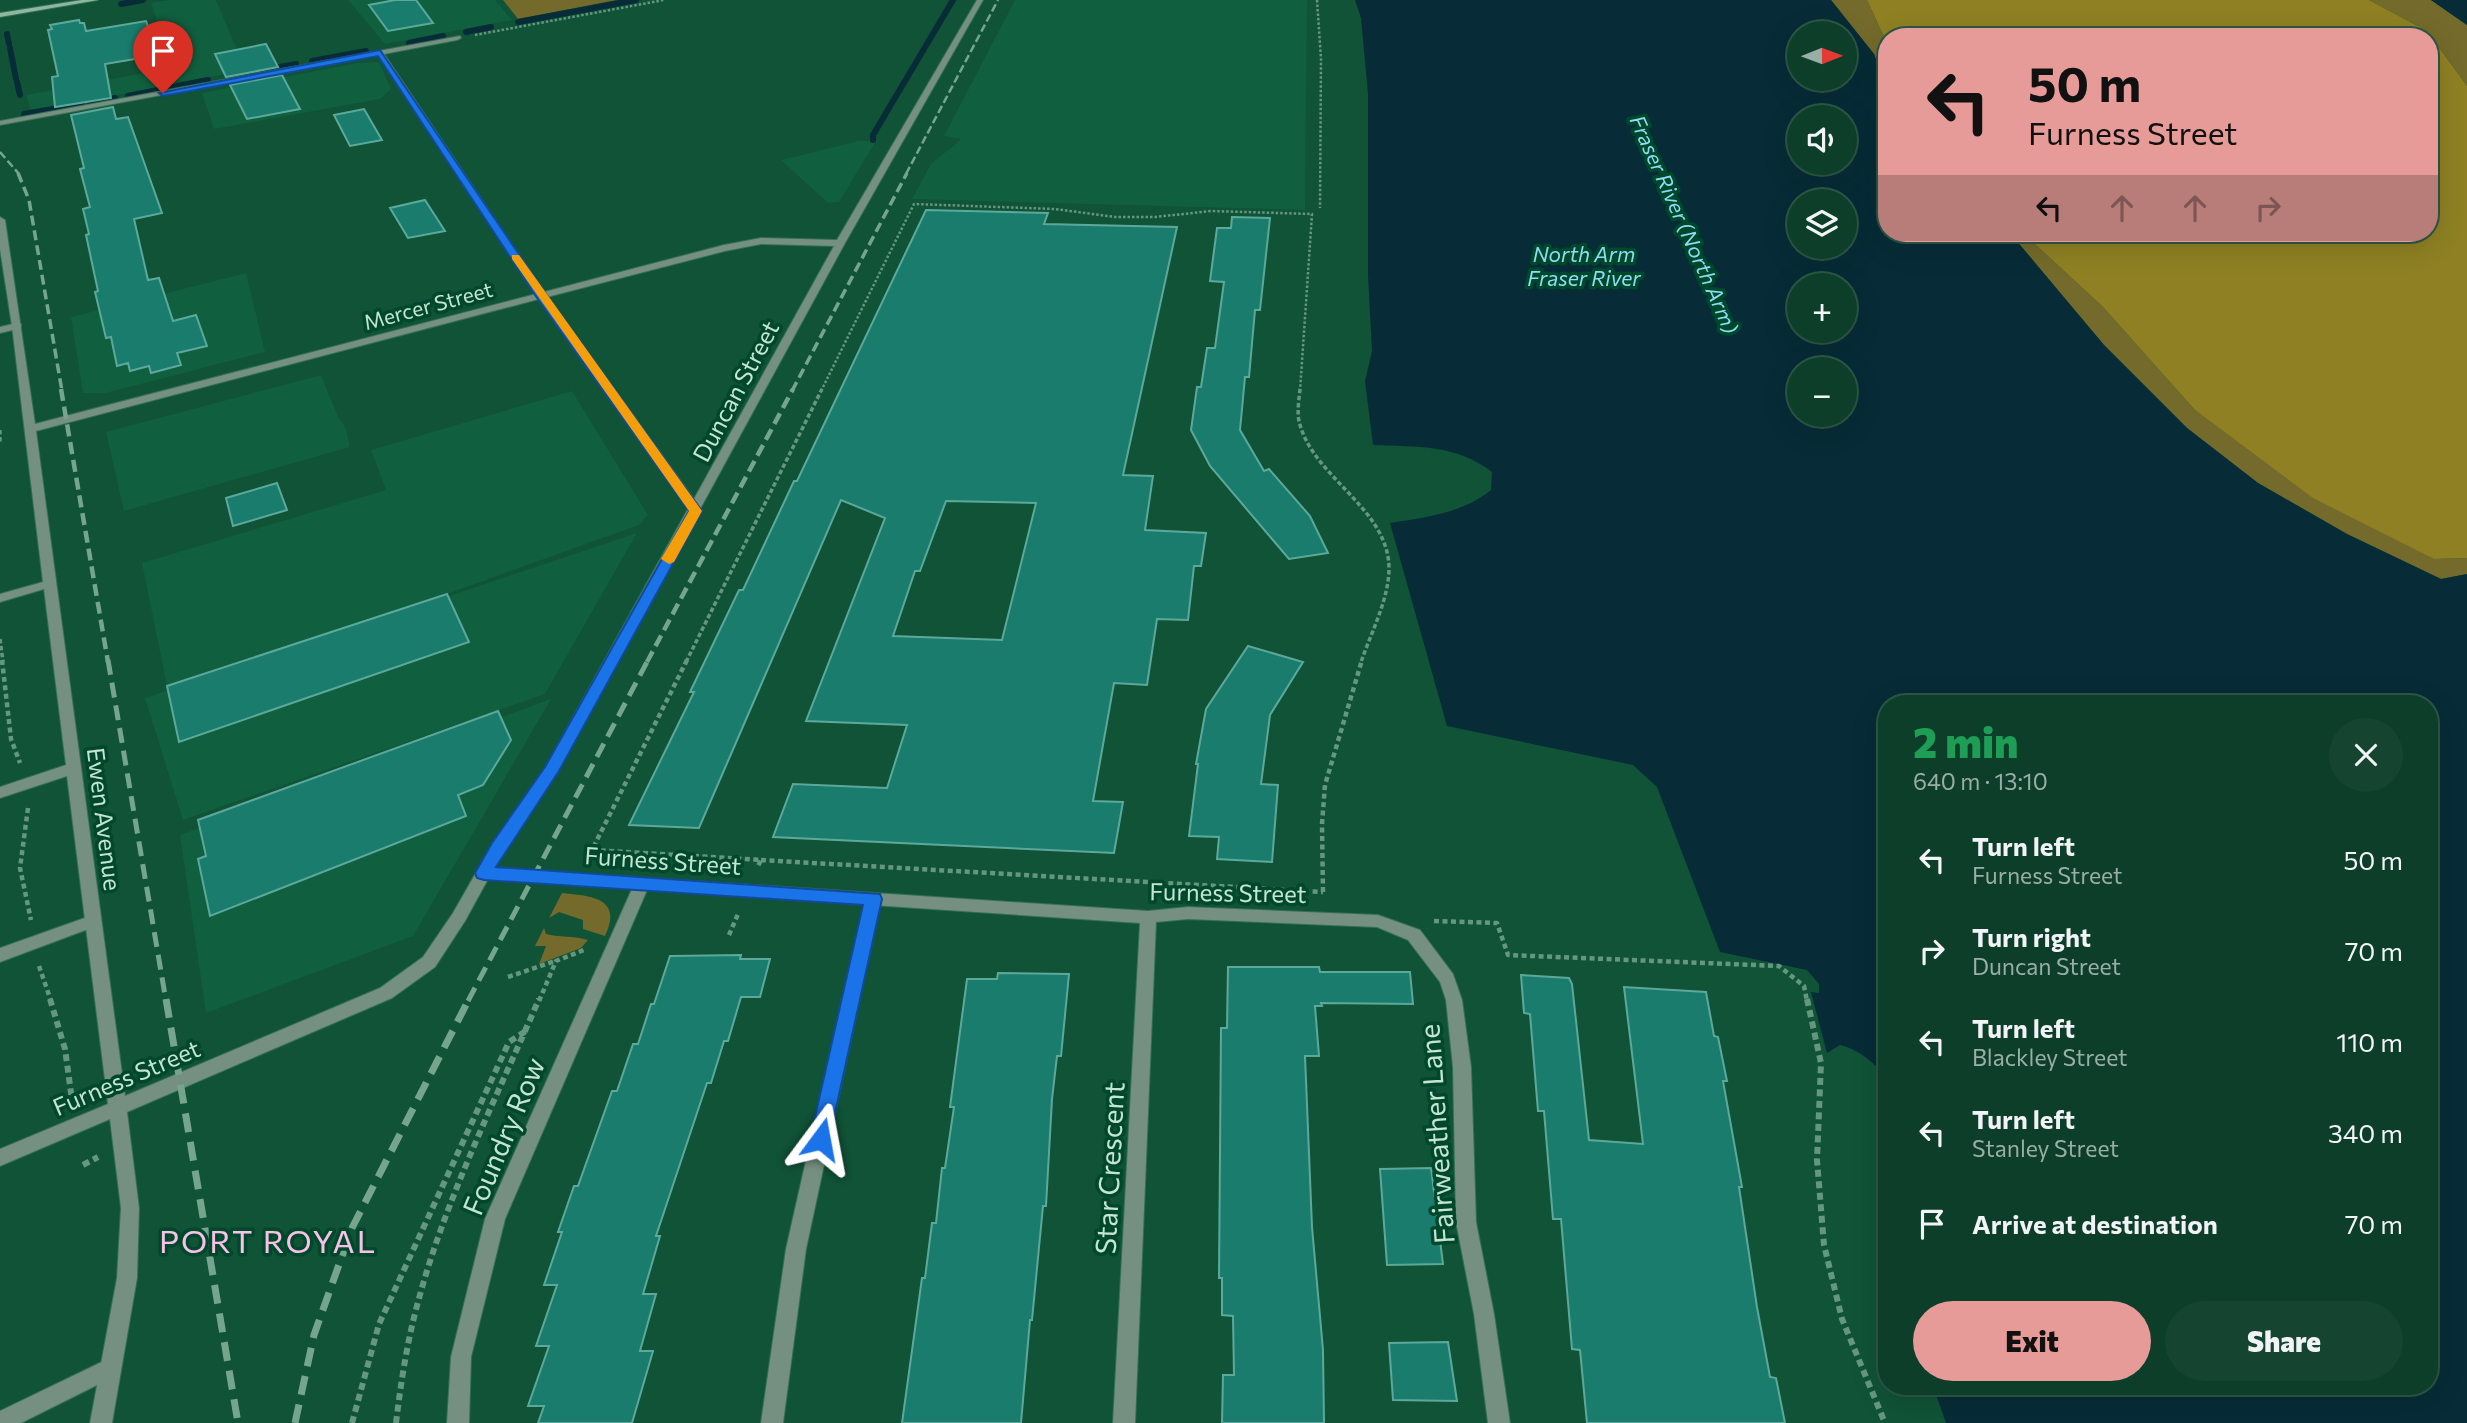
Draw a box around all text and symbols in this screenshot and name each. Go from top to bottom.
pin [133,21,193,93]
north arrow [1787,21,1857,91]
map controls [1787,21,1857,427]
icon: arrive [144,32,182,70]
text: 50 m [2028,52,2141,112]
icon: left [1913,56,2004,147]
button: sound [1787,105,1857,175]
water label: Fraser River (North Arm) [1626,111,1744,337]
text: Furness Street [2028,112,2237,152]
button: layers [1787,189,1857,259]
icon: left [2030,189,2068,227]
icon: ahead [2103,189,2141,227]
icon: ahead [2176,189,2214,227]
icon: right [2249,189,2287,227]
water label: North Arm Fraser River [1527,241,1641,290]
button: + [1787,273,1857,343]
street label: Mercer Street [361,276,495,334]
street label: Duncan Street [686,315,784,466]
button: − [1787,357,1857,427]
text: 2 min [1913,715,2019,767]
button: close [2329,718,2403,792]
street label: Ewen Avenue [82,746,128,892]
text: 640 m · 13:10 [1913,767,2048,795]
text: Turn left [1972,830,2075,861]
street label: Furness Street [584,840,743,880]
icon: left [1913,841,1951,879]
text: 50 m [2343,844,2403,875]
text: Furness Street [1972,861,2123,889]
street label: Furness Street [1149,876,1307,908]
text: Turn right [1972,921,2091,952]
icon: right [1913,932,1951,970]
text: 70 m [2345,935,2403,966]
text: Duncan Street [1972,952,2121,980]
text: Turn left [1972,1012,2075,1043]
street label: Fairweather Lane [1411,1023,1461,1245]
icon: left [1913,1023,1951,1061]
text: 110 m [2336,1026,2403,1057]
street label: Furness Street [48,1033,204,1121]
text: Blackley Street [1972,1043,2128,1071]
street label: Foundry Row [455,1052,551,1220]
street label: Star Crescent [1088,1081,1130,1255]
position arrow [784,1102,858,1176]
text: Turn left [1972,1103,2075,1134]
icon: left [1913,1114,1951,1152]
text: 340 m [2328,1117,2403,1148]
text: Stanley Street [1972,1134,2119,1162]
icon: arrive [1913,1205,1951,1243]
text: Arrive at destination [1972,1208,2218,1239]
text: 70 m [2345,1208,2403,1239]
district label: PORT ROYAL [159,1220,377,1260]
button: Exit [1913,1301,2151,1381]
button: Share [2165,1301,2403,1381]

